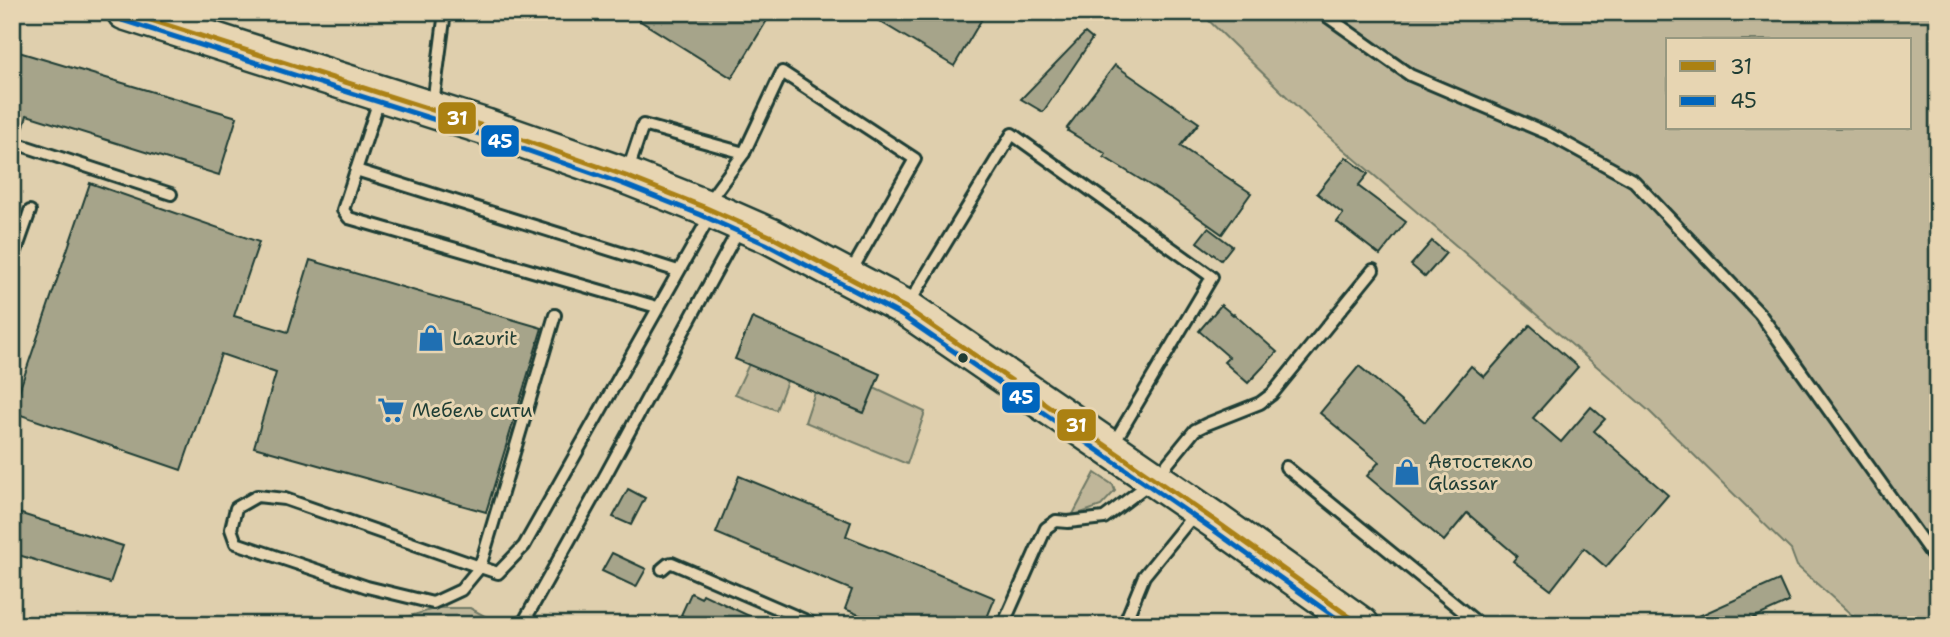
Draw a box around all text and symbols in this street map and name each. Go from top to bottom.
legend [1666,38,1912,130]
text: 31 [1730,53,1752,81]
text: 45 [1730,87,1757,115]
line badge: 31 [437,101,477,135]
text: 31 [446,106,468,131]
line badge: 45 [480,124,520,158]
text: 45 [488,129,512,154]
shop icon: Lazurit [416,323,446,353]
place label: Lazurit [452,326,518,351]
unlabelled marker [956,351,970,365]
line badge: 45 [1001,381,1041,414]
text: 45 [1009,385,1033,410]
supermarket icon: Мебель сити [376,395,406,425]
place label: Мебель сити [412,398,532,423]
line badge: 31 [1056,408,1097,442]
text: 31 [1065,413,1087,438]
place label: Автостекло Glassar [1428,449,1533,496]
shop icon: Автостекло Glassar [1392,457,1422,487]

